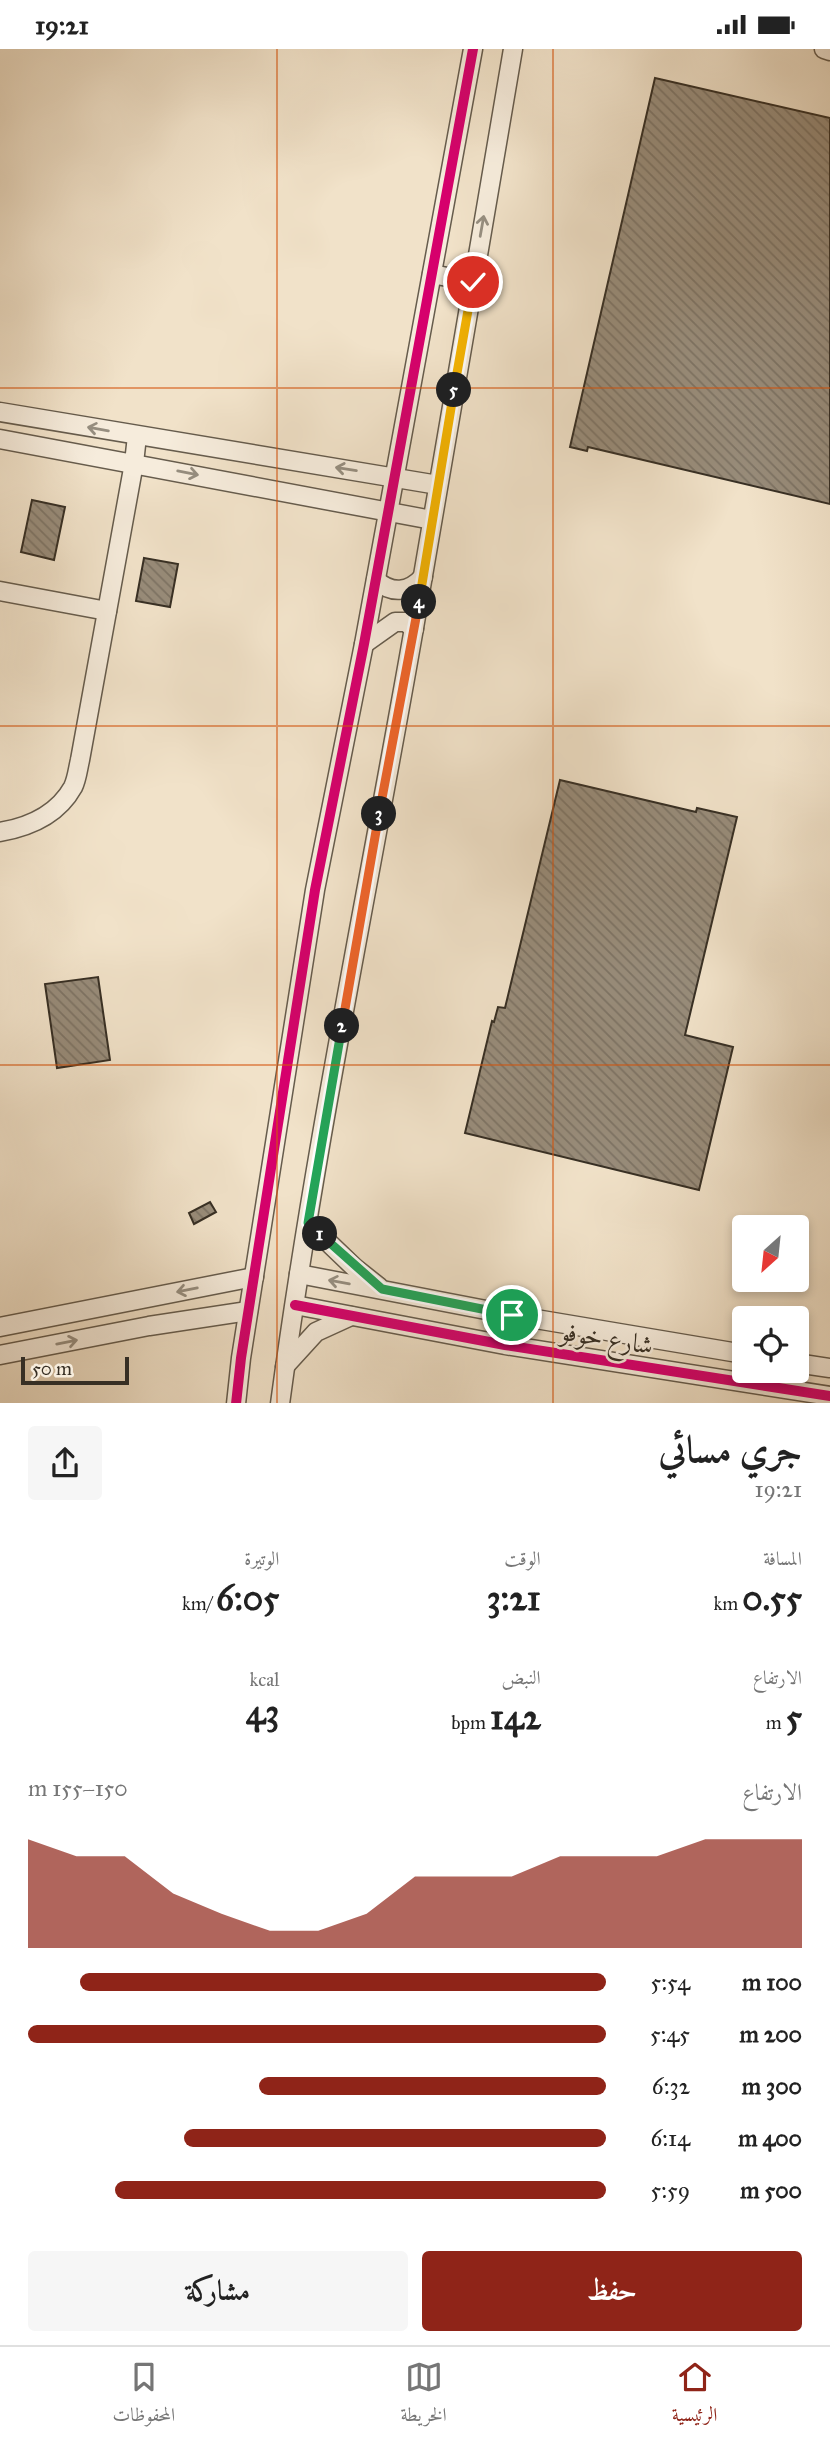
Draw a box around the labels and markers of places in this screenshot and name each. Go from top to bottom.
pin [443,252,503,312]
pin: 5 [436,373,472,407]
pin: 4 [402,585,436,619]
pin: 3 [362,797,396,831]
pin: 2 [324,1009,360,1044]
pin: 1 [302,1217,338,1251]
pin [482,1285,542,1345]

